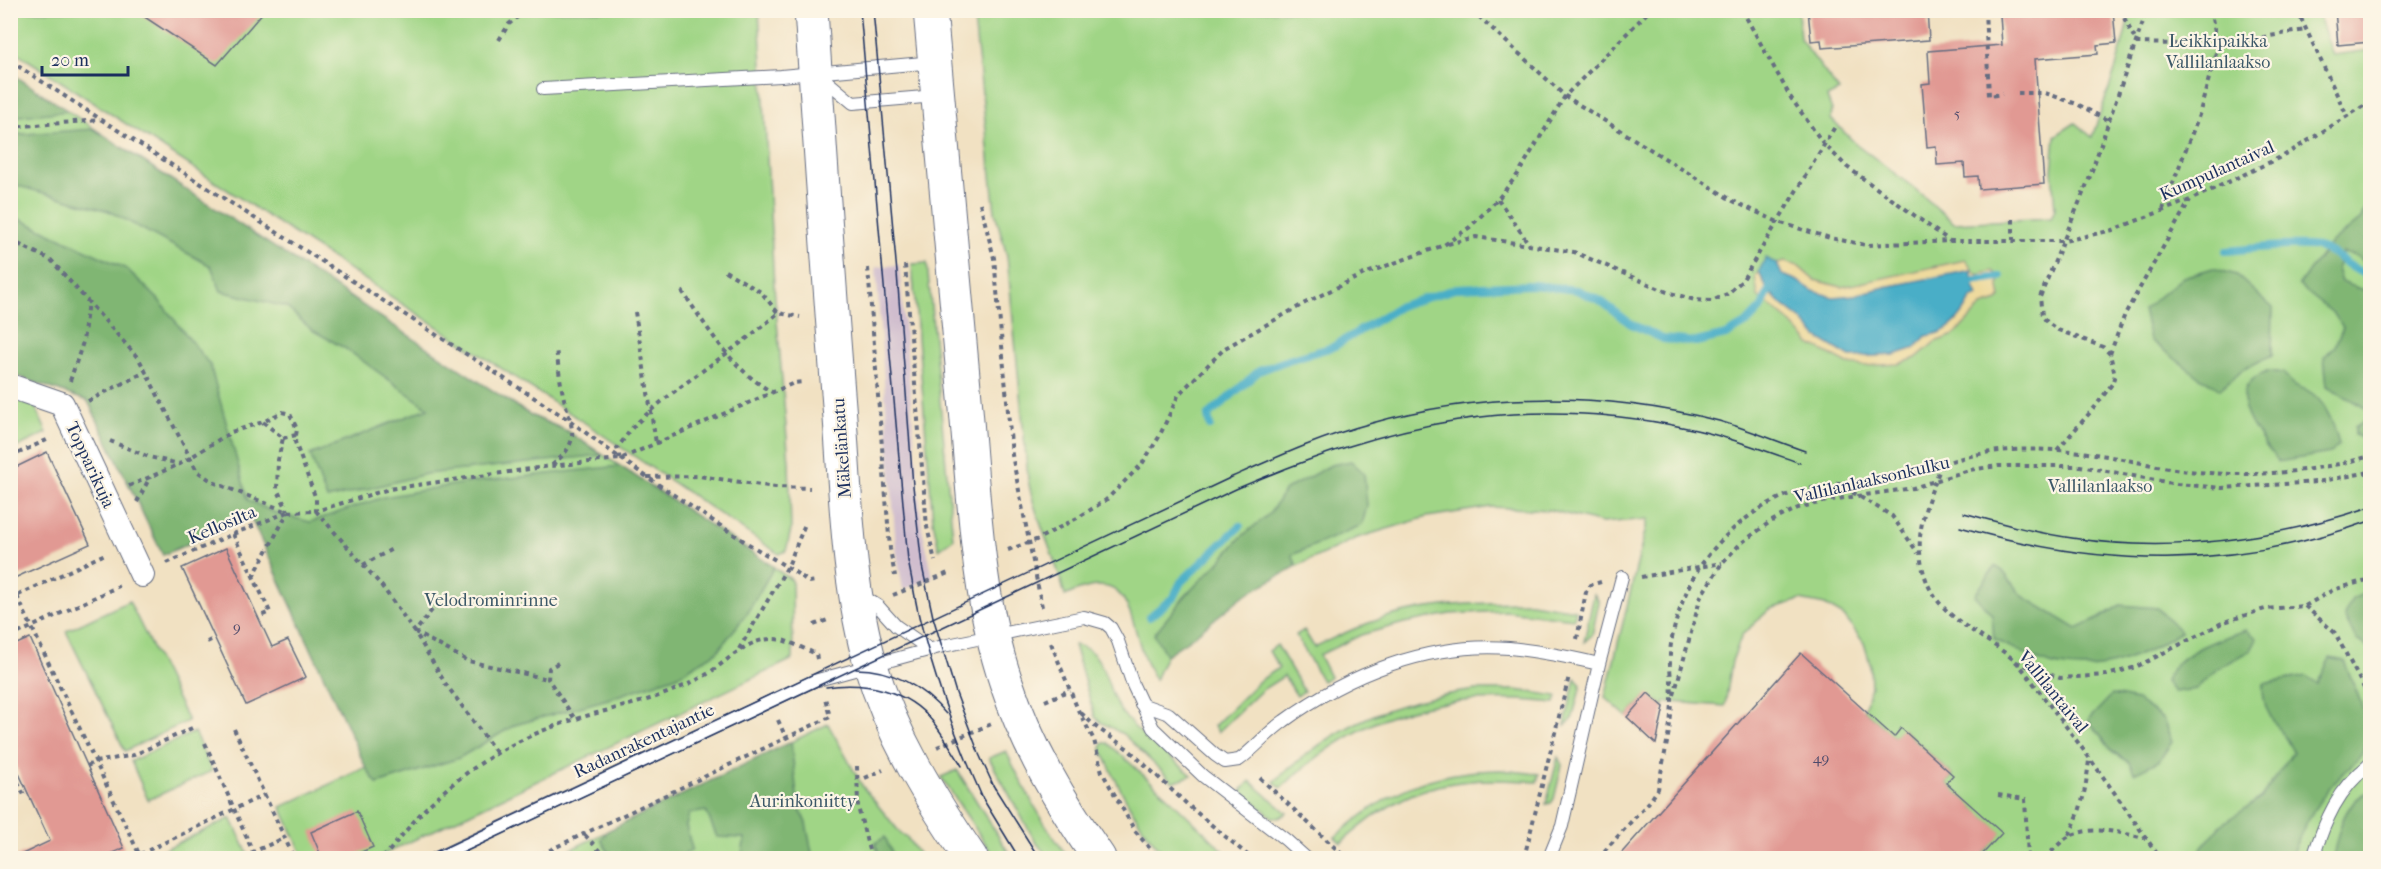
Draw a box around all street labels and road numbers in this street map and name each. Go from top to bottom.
street label: Kumpulantaival [2156,136,2278,206]
street label: Mäkelänkatu [828,397,856,499]
street label: Topparikuja [61,419,119,512]
street label: Vallilanlaaksonkulku [1791,452,1952,508]
street label: Kellosilta [185,501,260,549]
street label: Vallilantaival [2013,646,2093,737]
street label: Radanrakentajantie [570,699,718,783]

